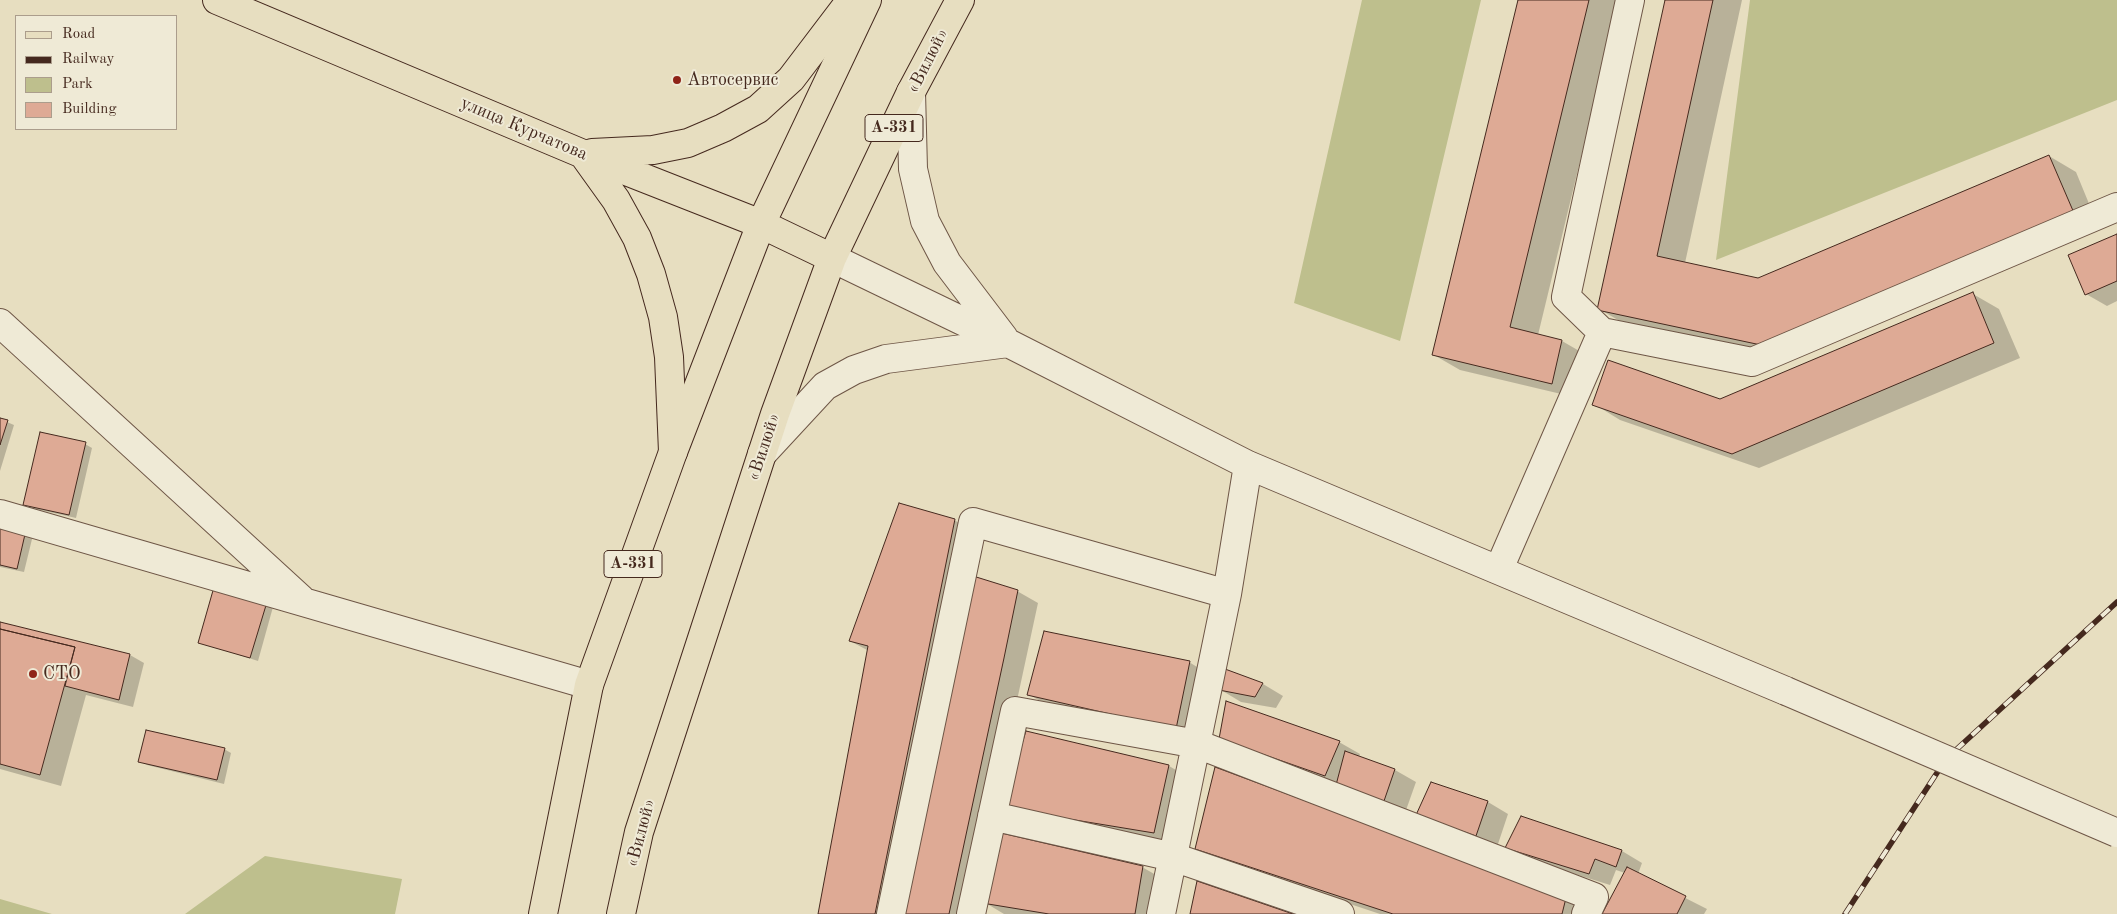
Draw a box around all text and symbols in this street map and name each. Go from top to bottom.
legend [15,15,178,130]
street label: «Вилюй» [902,25,954,97]
text: Road [62,27,95,42]
text: Railway [62,52,115,67]
place label: Автосервис [687,69,778,91]
marker: Автосервис [671,74,683,86]
text: Park [62,77,93,92]
street label: улица Курчатова [457,93,591,165]
text: Building [62,102,117,117]
road number: А-331 [865,115,923,142]
street label: «Вилюй» [743,410,785,484]
road number: А-331 [604,550,662,578]
place label: СТО [43,663,81,685]
marker: СТО [27,668,39,680]
street label: «Вилюй» [621,796,661,870]

